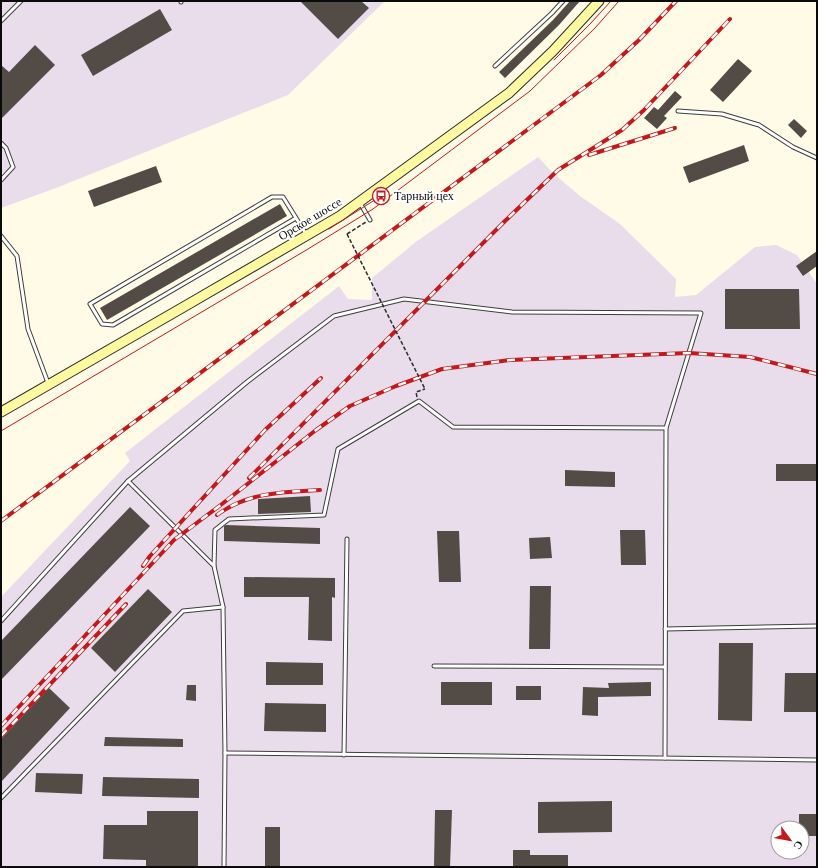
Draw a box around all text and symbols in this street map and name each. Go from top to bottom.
bus stop icon: Тарный цех [371,186,391,206]
place label: Тарный цех [394,189,454,203]
street label: Орское шоссе [276,195,344,243]
north arrow [770,820,810,860]
text: С [791,839,806,852]

